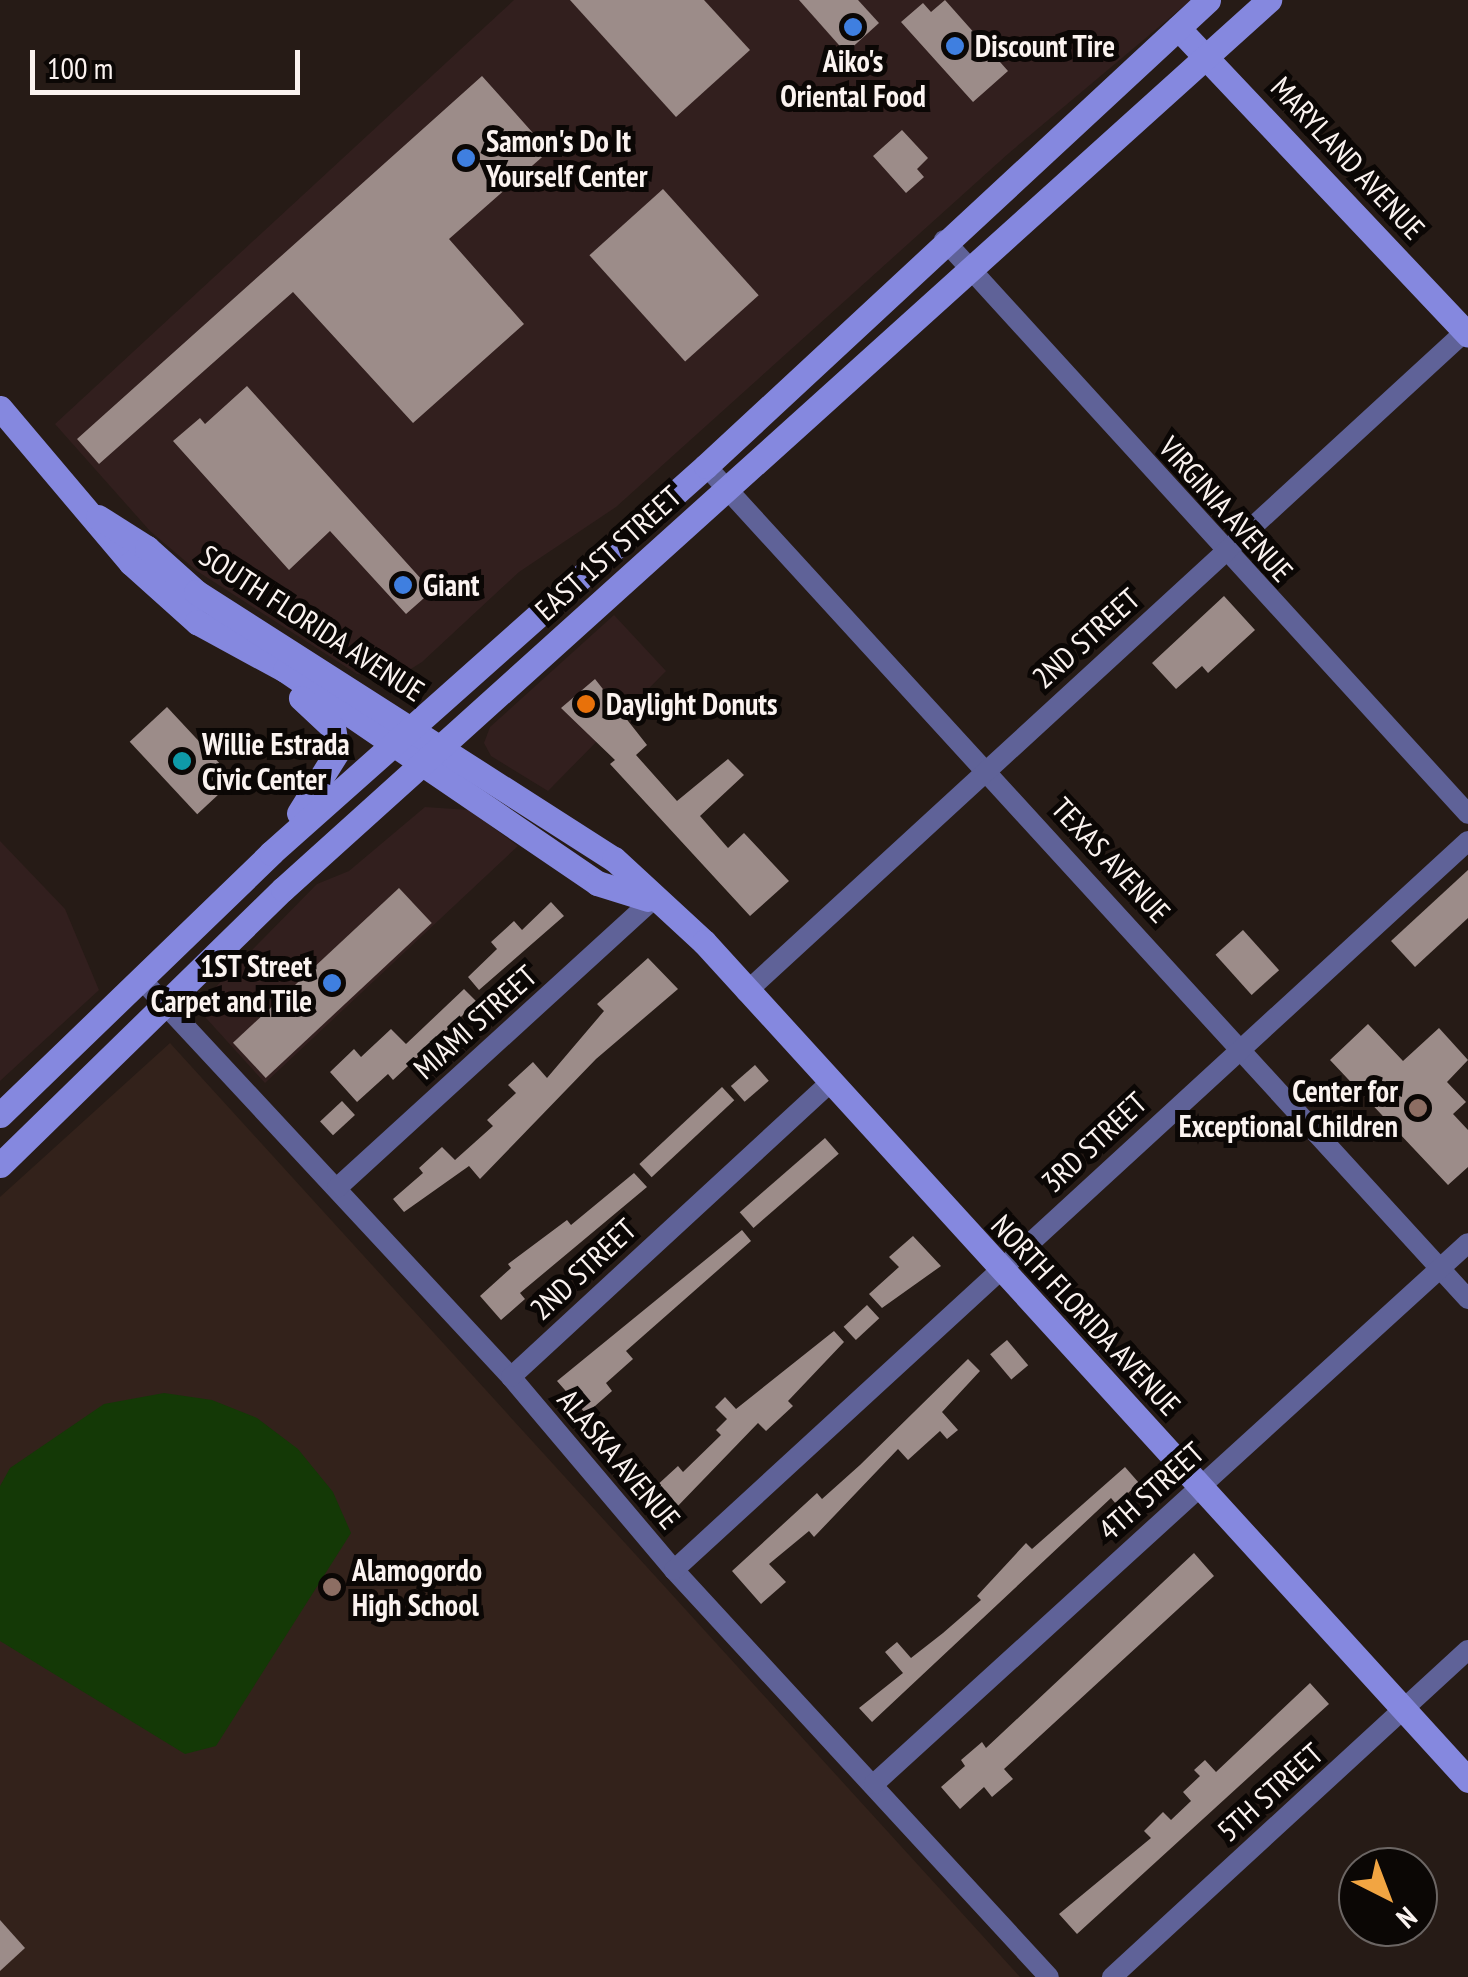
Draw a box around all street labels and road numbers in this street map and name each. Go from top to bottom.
street label: MARYLAND AVENUE [1263,69,1433,247]
street label: VIRGINIA AVENUE [1151,428,1301,590]
street label: EAST 1ST STREET [527,478,689,628]
street label: SOUTH FLORIDA AVENUE [192,537,432,709]
street label: 2ND STREET [1025,581,1147,695]
street label: TEXAS AVENUE [1044,790,1178,930]
street label: MIAMI STREET [406,958,544,1086]
street label: 3RD STREET [1034,1085,1154,1199]
street label: NORTH FLORIDA AVENUE [983,1207,1189,1423]
street label: 2ND STREET [523,1211,643,1327]
street label: ALASKA AVENUE [550,1381,688,1537]
street label: 4TH STREET [1091,1434,1211,1548]
street label: 5TH STREET [1210,1735,1330,1849]

